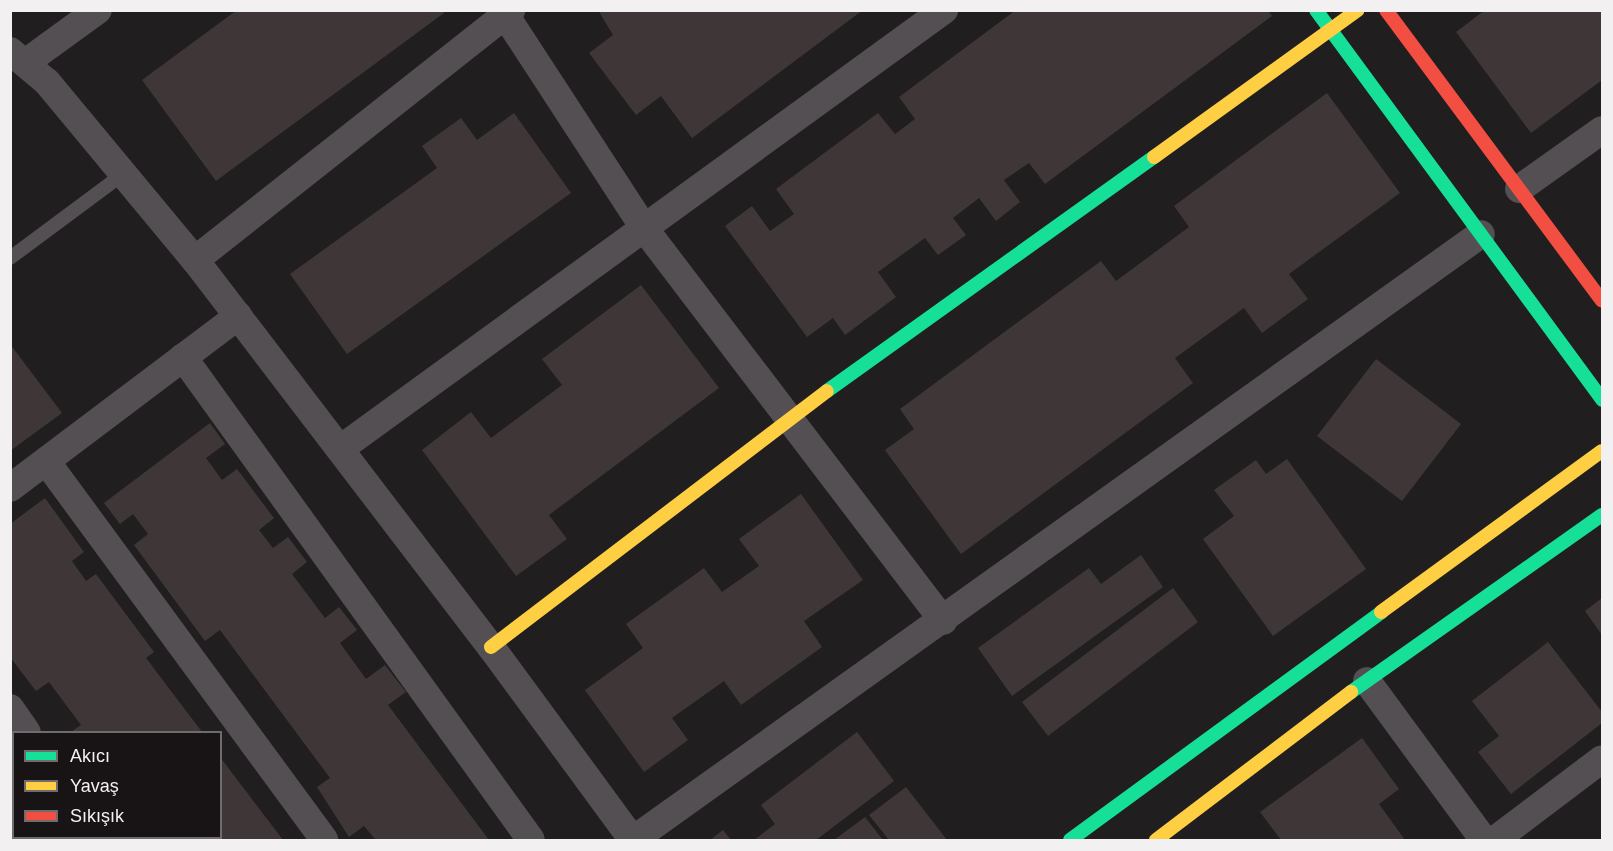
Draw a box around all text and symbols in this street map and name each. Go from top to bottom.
legend [12,731,222,839]
text: Akıcı [70,746,110,766]
text: Yavaş [70,776,119,796]
text: Sıkışık [70,806,124,826]

